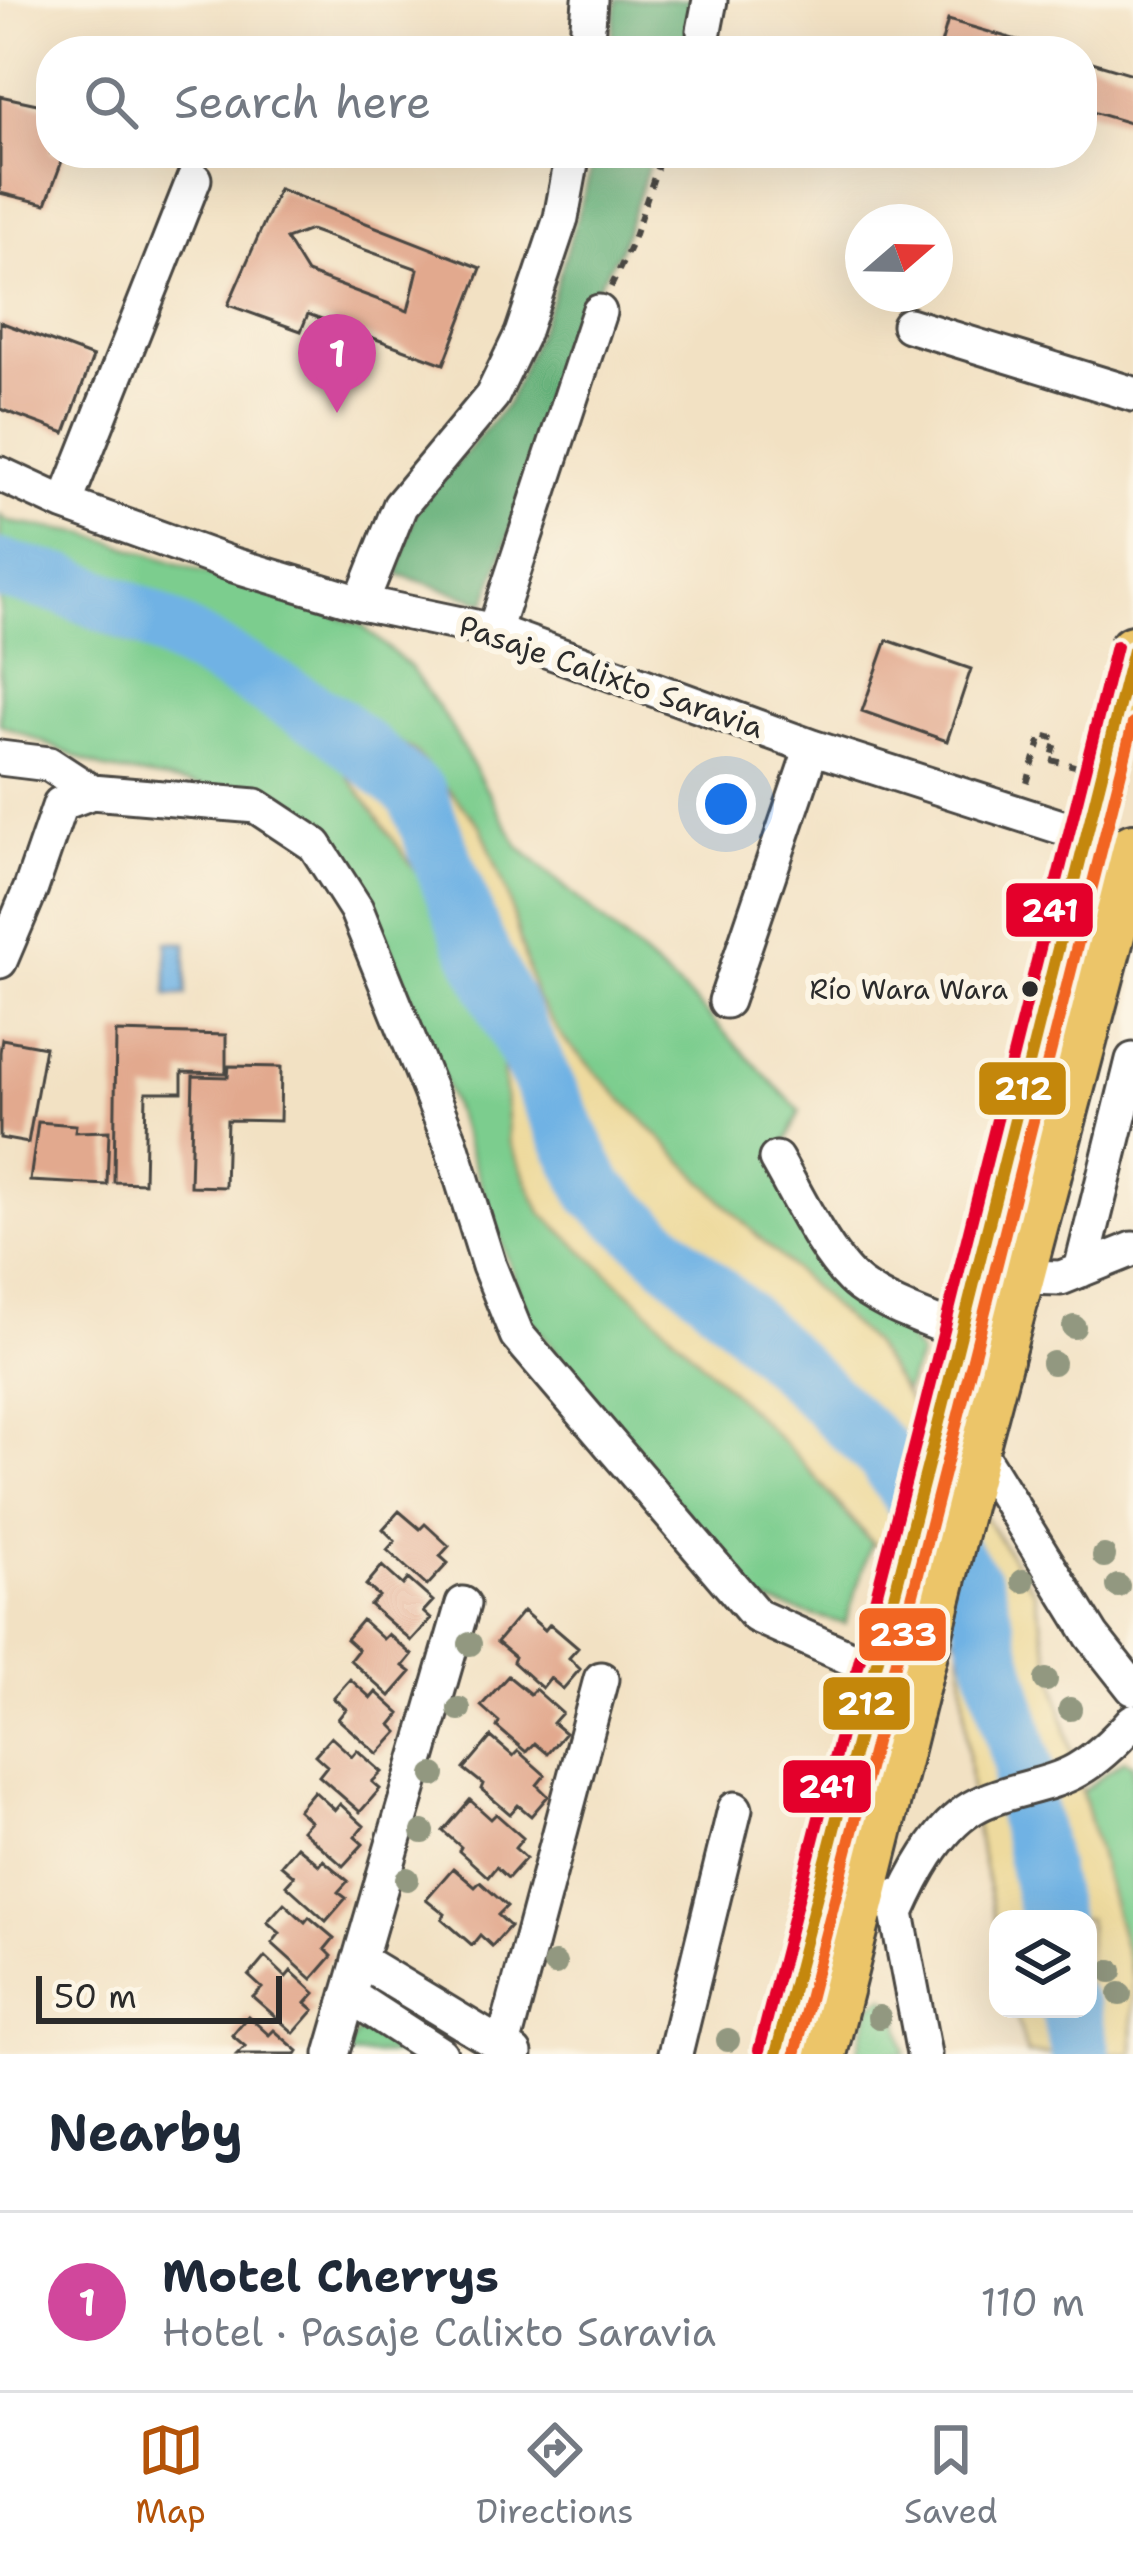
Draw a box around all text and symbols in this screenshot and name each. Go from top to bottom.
search box [36,36,1097,168]
icon: search [78,69,144,135]
text: Search here [174,72,431,132]
north arrow [845,204,953,312]
pin: 1 [298,314,376,413]
street label: Pasaje Calixto Saravia [453,605,769,748]
your location [696,774,756,834]
line badge: 241 [1004,881,1095,939]
text: 241 [1021,888,1079,933]
place label: Río Wara Wara [810,971,1008,1008]
marker: Río Wara Wara [1019,978,1041,1000]
line badge: 212 [977,1060,1068,1117]
text: 212 [994,1066,1052,1111]
line badge: 233 [857,1606,948,1663]
text: 233 [869,1612,937,1657]
line badge: 212 [821,1675,912,1732]
text: 212 [837,1681,895,1726]
line badge: 241 [781,1758,873,1815]
text: 241 [798,1764,856,1809]
map controls [989,1910,1097,2018]
button: layers [989,1910,1097,2018]
scale bar [36,1970,282,2023]
text: 50 m [54,1974,137,2019]
text: Nearby [48,2098,243,2166]
text: Motel Cherrys [162,2246,499,2306]
text: 1 [78,2276,96,2328]
text: 110 m [981,2276,1085,2328]
text: Hotel · Pasaje Calixto Saravia [162,2306,716,2358]
tab: Map [135,2417,206,2534]
tab: Directions [476,2417,634,2534]
tab: Saved [904,2417,998,2534]

